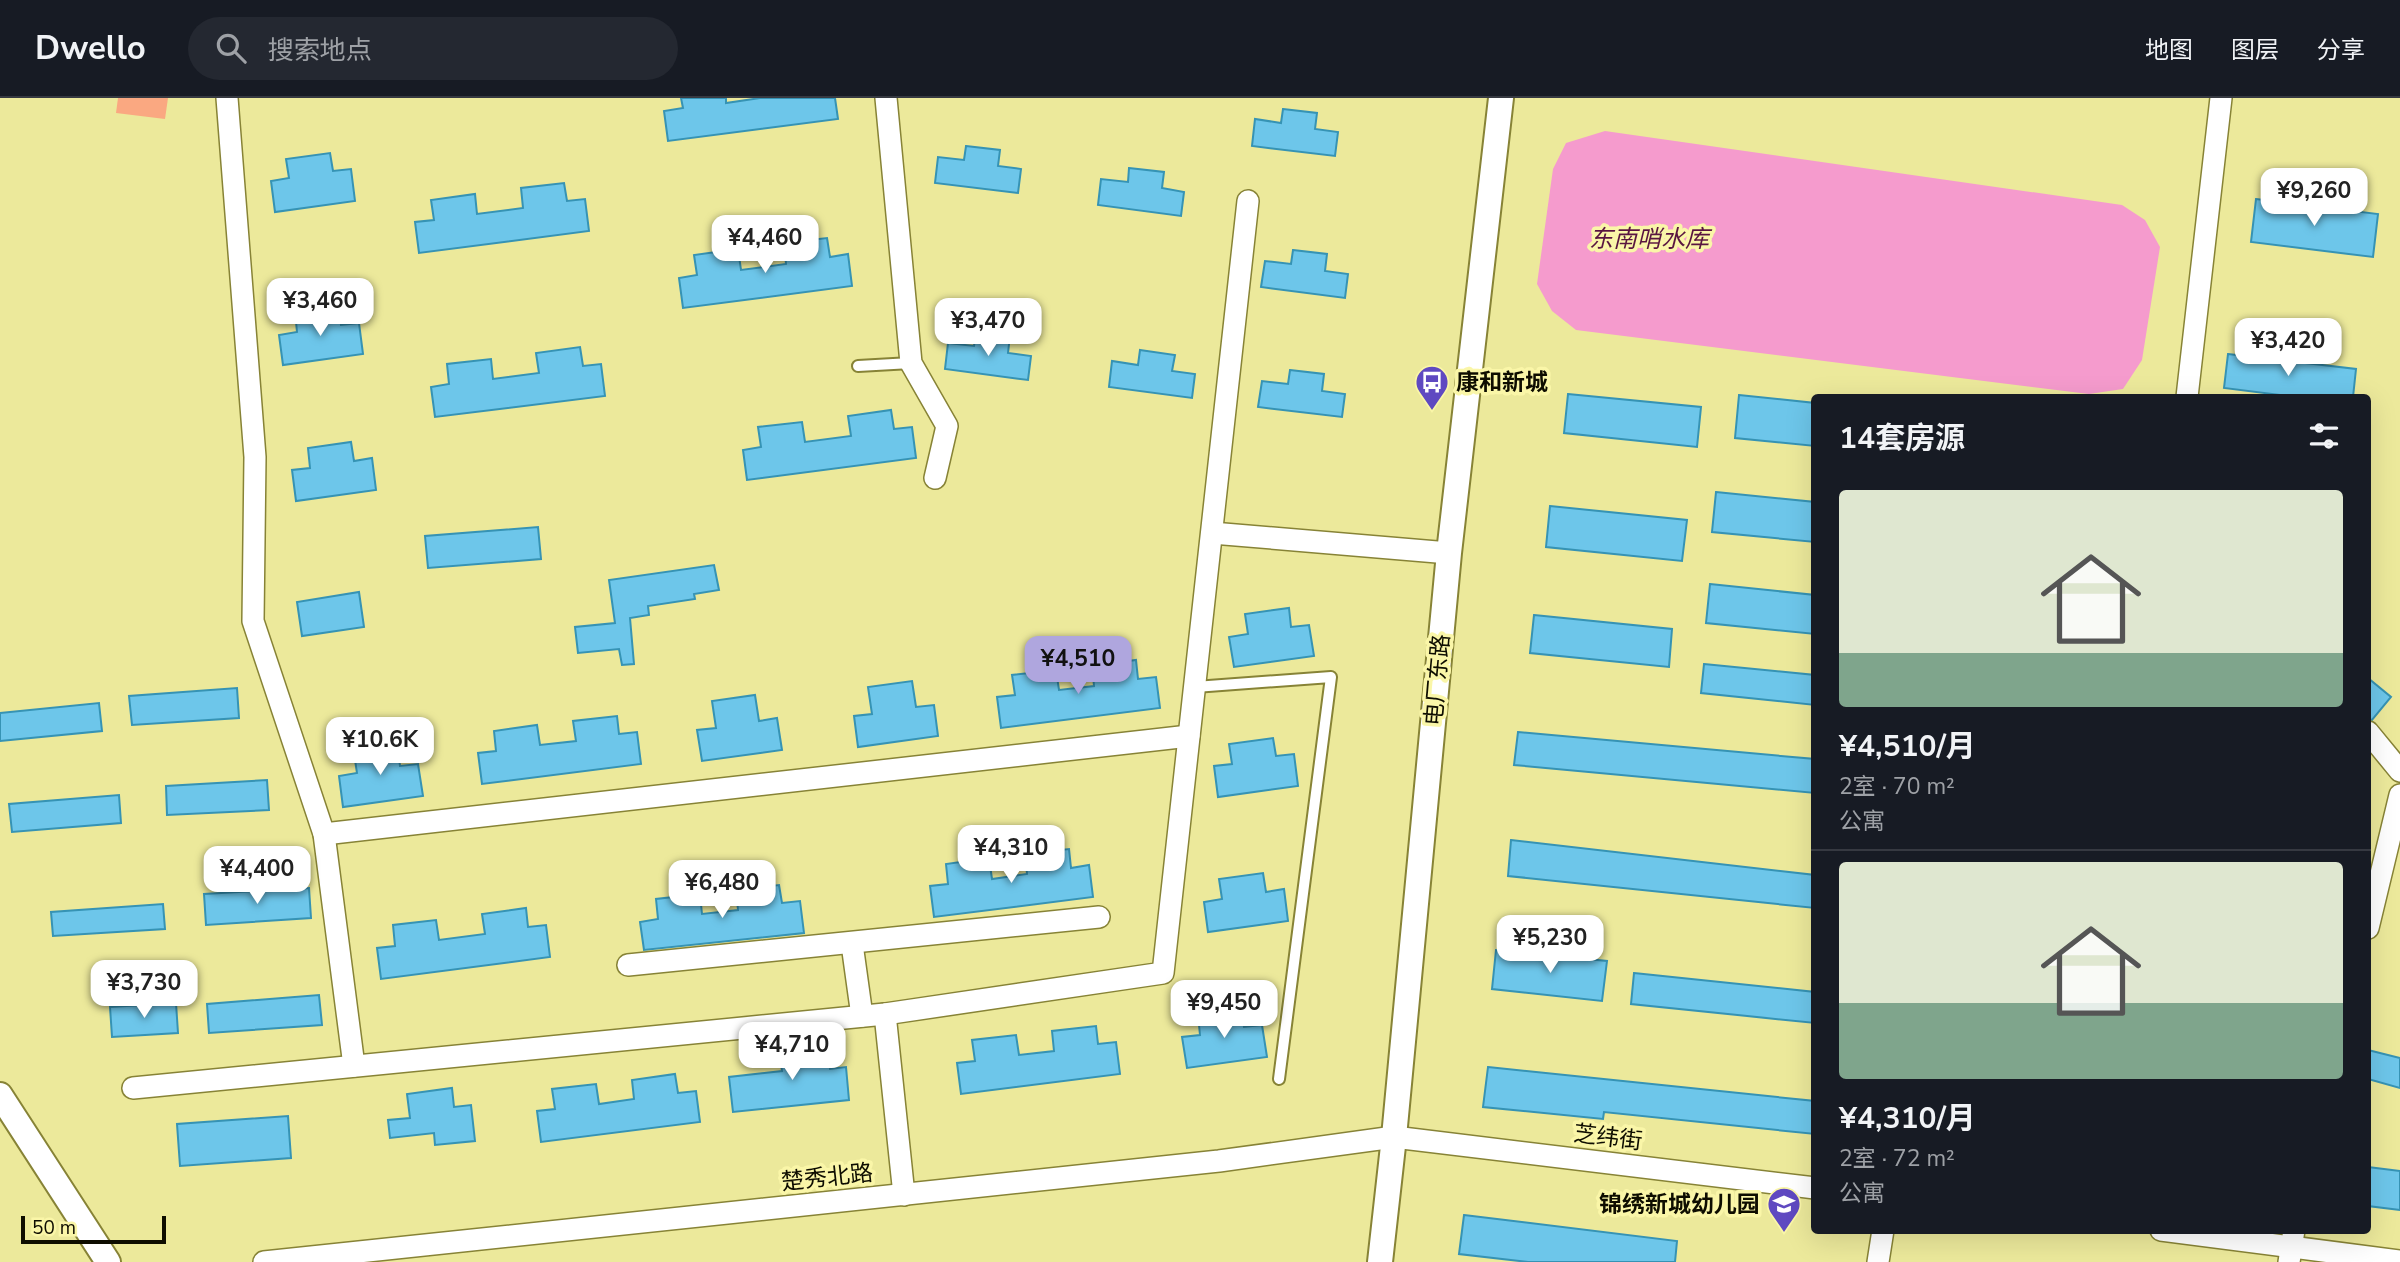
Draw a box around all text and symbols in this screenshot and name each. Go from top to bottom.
search box [188,17,678,80]
text: Dwello [35,26,146,71]
icon: search [212,29,250,67]
text: 搜索地点 [268,33,372,68]
text: 地图 [2145,34,2193,66]
text: 图层 [2231,34,2279,66]
text: 分享 [2317,34,2365,66]
pin: ¥9,260 [2257,169,2371,228]
text: ¥9,260 [2277,175,2351,206]
pin: ¥4,460 [708,216,822,275]
text: ¥4,460 [728,222,802,253]
water label: 东南哨水库 [1589,223,1713,255]
pin: ¥3,460 [263,278,377,338]
text: ¥3,460 [283,285,357,316]
pin: ¥3,470 [931,299,1045,358]
text: ¥3,470 [951,305,1025,336]
pin: ¥3,420 [2231,318,2345,378]
text: ¥3,420 [2251,325,2325,356]
bus stop icon: 康和新城 [1413,363,1451,412]
place label: 康和新城 [1456,367,1548,398]
icon: filters [2305,417,2343,455]
text: 14套房源 [1839,418,1965,459]
icon: home [2028,536,2154,662]
street label: 电厂东路 [1418,633,1457,727]
pin: ¥4,510 [1021,636,1135,696]
text: ¥4,510 [1041,643,1115,674]
pin: ¥10.6K [323,718,437,777]
text: ¥10.6K [342,724,418,755]
text: ¥4,510/月 [1839,726,1976,767]
text: 2室 · 70 m² [1839,771,1955,802]
text: 公寓 [1839,806,1885,837]
pin: ¥4,310 [954,826,1068,885]
text: ¥4,310 [974,832,1048,863]
pin: ¥4,400 [200,846,314,906]
text: ¥4,400 [220,853,294,884]
pin: ¥6,480 [665,860,779,920]
text: ¥6,480 [685,867,759,898]
icon: home [2028,908,2154,1034]
pin: ¥5,230 [1493,916,1607,975]
text: ¥5,230 [1513,922,1587,953]
pin: ¥3,730 [87,960,201,1020]
text: ¥3,730 [107,967,181,998]
pin: ¥9,450 [1167,981,1281,1040]
text: ¥9,450 [1187,987,1261,1018]
pin: ¥4,710 [735,1023,849,1082]
text: ¥4,710 [755,1029,829,1060]
text: ¥4,310/月 [1839,1098,1976,1139]
street label: 芝纬街 [1572,1118,1644,1157]
text: 2室 · 72 m² [1839,1143,1955,1174]
street label: 楚秀北路 [780,1157,874,1198]
text: 公寓 [1839,1178,1885,1209]
school or university icon: 锦绣新城幼儿园 [1765,1185,1803,1234]
place label: 锦绣新城幼儿园 [1599,1189,1760,1220]
scale bar [21,1213,166,1245]
text: 50 m [32,1215,76,1241]

